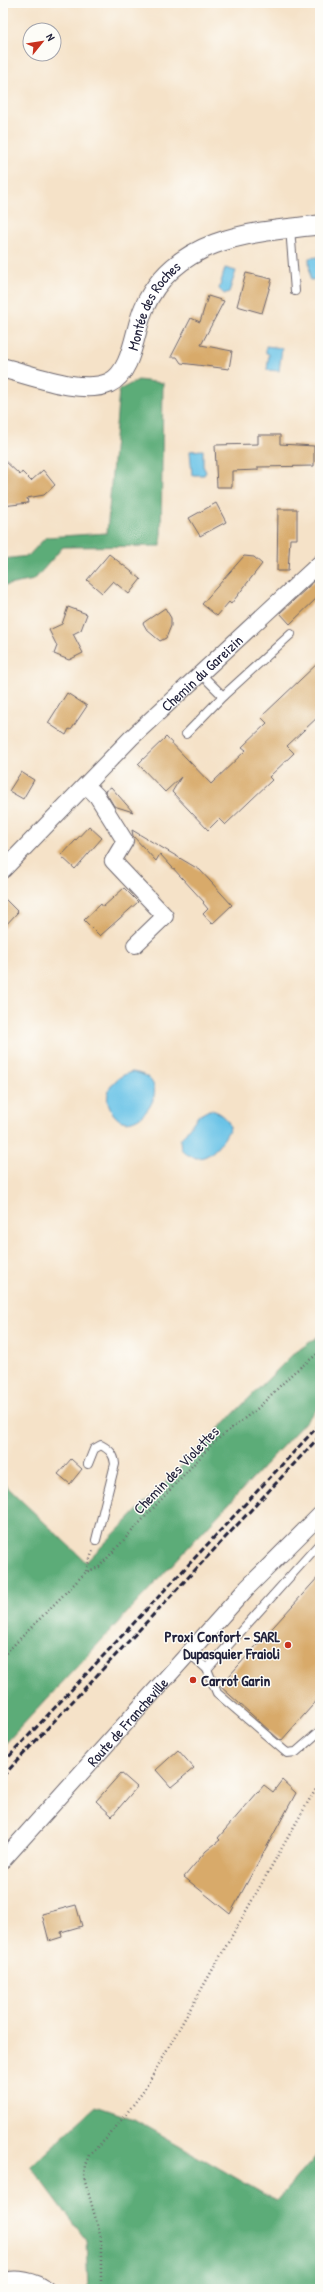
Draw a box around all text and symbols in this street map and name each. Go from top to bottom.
north arrow [22,22,62,62]
text: N [43,31,58,43]
street label: Montée des Roches [122,255,185,353]
street label: Chemin du Gareizin [156,629,247,716]
street label: Chemin des Violettes [128,1421,224,1519]
place label: Proxi Confort - SARL Dupasquier Fraioli [164,1626,280,1665]
marker: Proxi Confort - SARL Dupasquier Fraioli [283,1640,293,1650]
place label: Carrot Garin [201,1670,271,1691]
street label: Route de Francheville [82,1673,173,1771]
marker: Carrot Garin [188,1675,198,1685]

